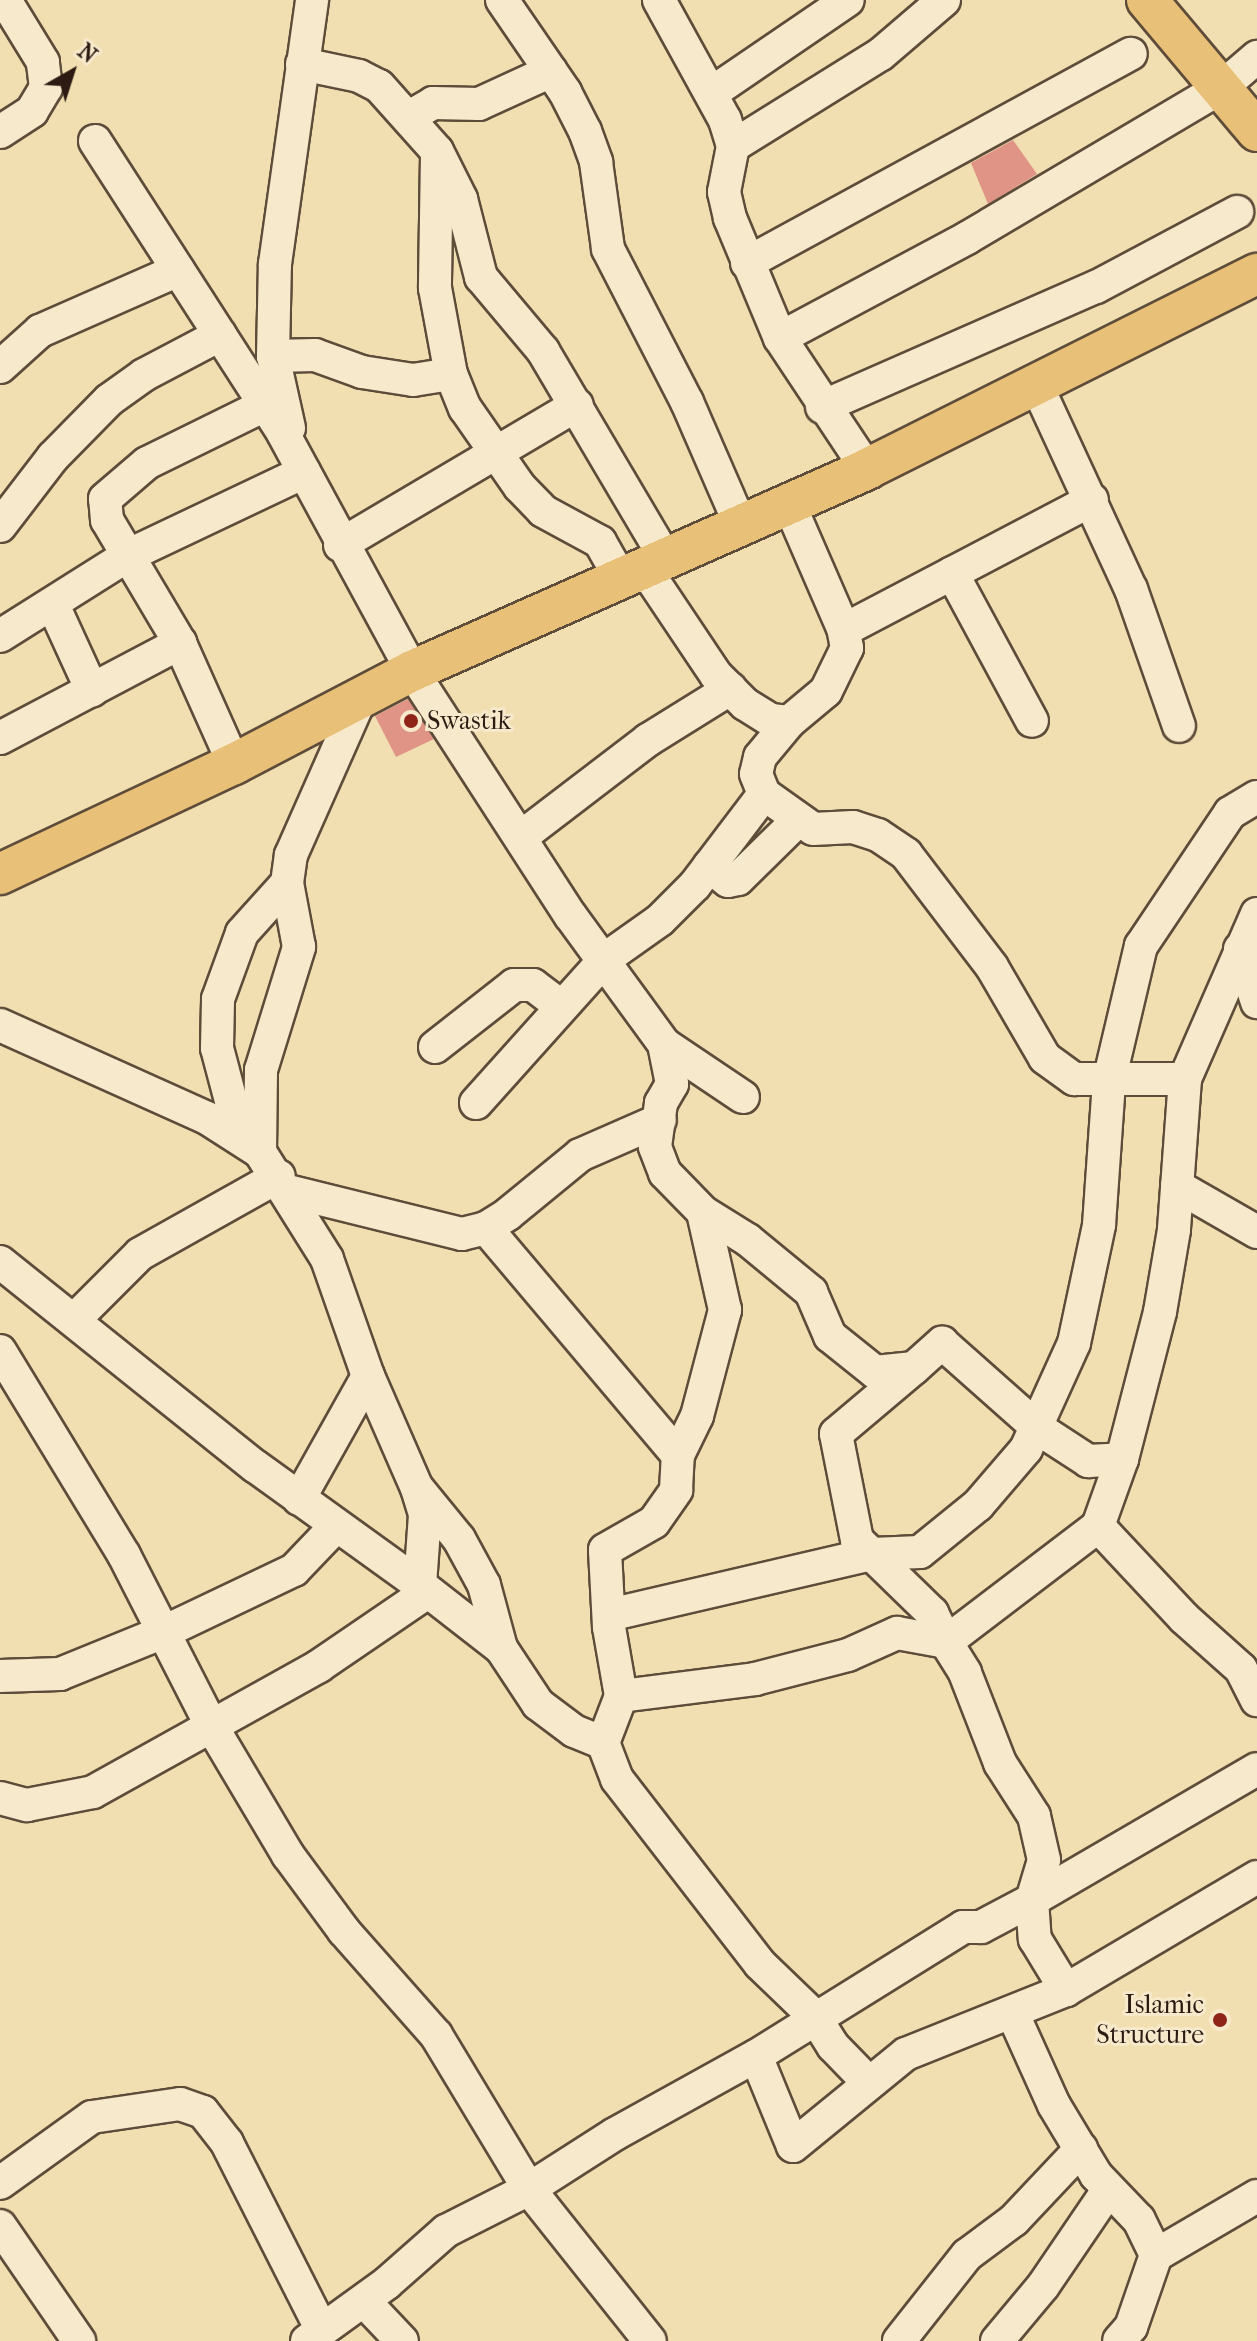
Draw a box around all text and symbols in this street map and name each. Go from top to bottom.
north arrow [32,32,112,112]
text: N [72,38,102,69]
place label: Swastik [427,705,511,737]
marker: Swastik [402,712,420,730]
place label: Islamic Structure [1096,1989,1204,2050]
marker: Islamic Structure [1211,2011,1229,2029]

